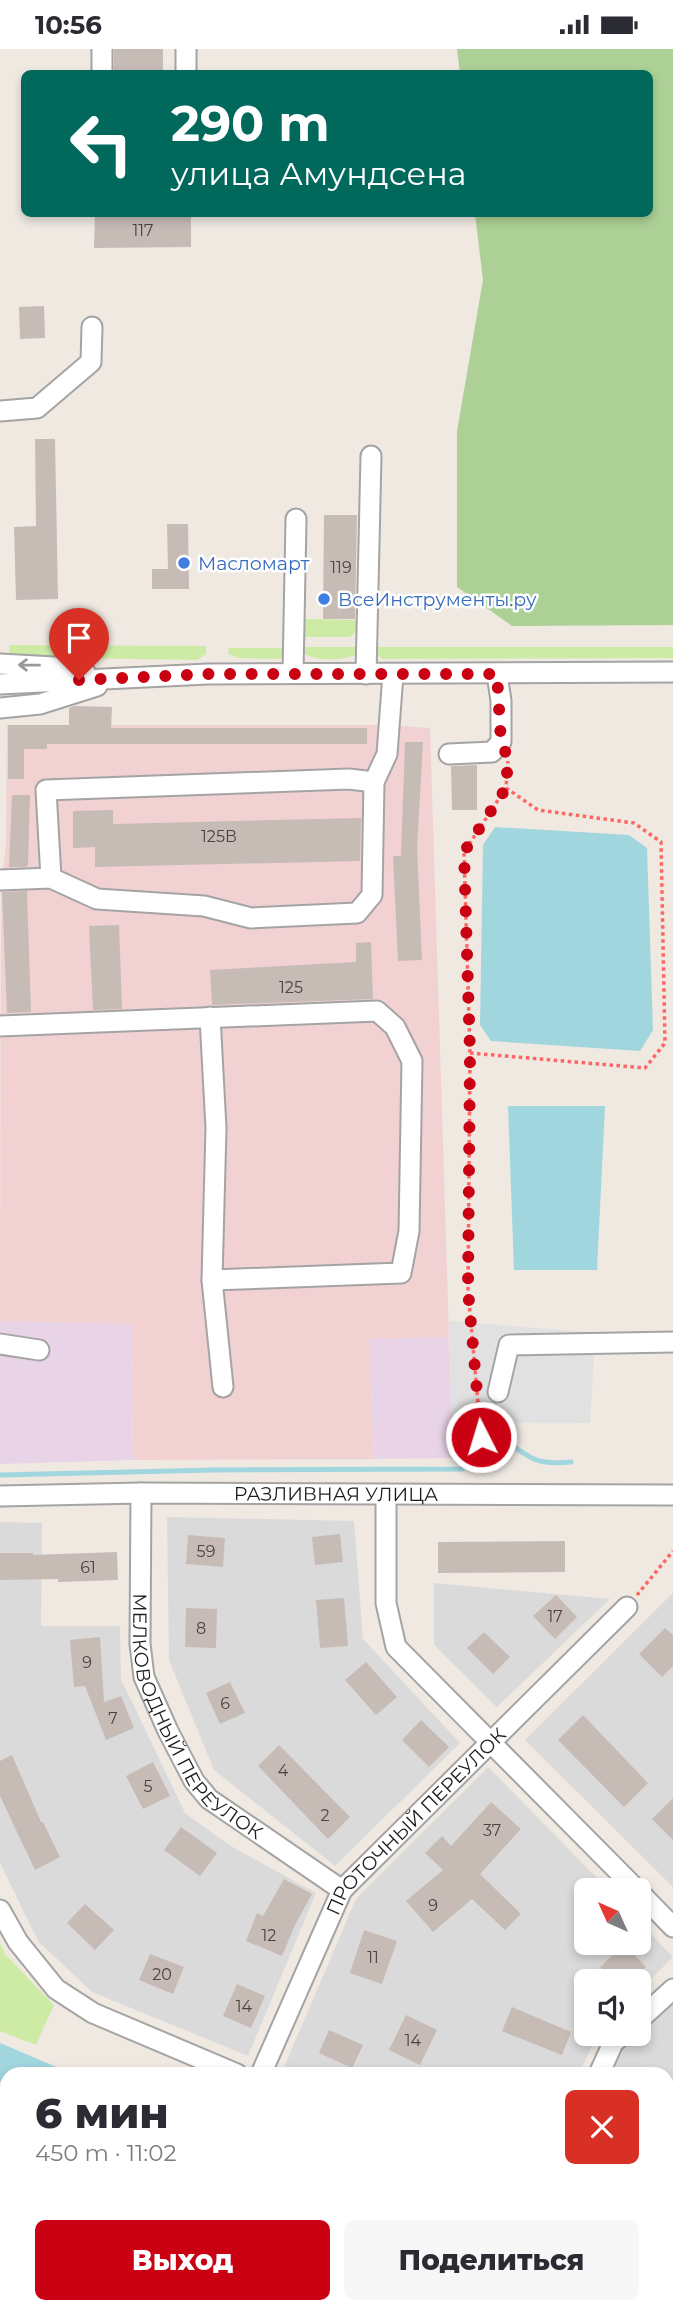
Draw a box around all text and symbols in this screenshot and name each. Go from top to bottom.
text: 10:56 [35,9,102,41]
text: 290 m [171,94,330,153]
icon: left [56,98,147,189]
text: улица Амундсена [171,154,466,193]
house number: 117 [133,221,153,240]
place label: Масломарт [198,552,310,575]
marker: Масломарт [176,555,192,571]
house number: 119 [330,558,352,577]
place label: ВсеИнструменты.ру [338,588,537,611]
marker: ВсеИнструменты.ру [316,591,332,607]
pin [49,608,109,680]
icon: arrive [60,619,98,657]
one-way arrow [18,659,41,672]
house number: 125В [201,827,237,846]
house number: 125 [279,978,303,997]
position arrow [444,1400,518,1474]
street label: РАЗЛИВНАЯ УЛИЦА [234,1482,438,1506]
house number: 59 [197,1542,215,1561]
house number: 61 [80,1558,96,1577]
street label: МЕЛКОВОДНЫЙ ПЕРЕУЛОК [127,1593,267,1844]
house number: 17 [547,1607,563,1626]
house number: 8 [196,1619,206,1638]
house number: 9 [82,1653,92,1672]
house number: 6 [220,1694,230,1713]
house number: 7 [108,1709,118,1728]
street label: ПРОТОЧНЫЙ ПЕРЕУЛОК [322,1723,511,1918]
house number: 4 [278,1761,289,1780]
house number: 5 [143,1777,153,1796]
house number: 2 [320,1806,330,1825]
house number: 37 [483,1821,501,1840]
north arrow [574,1878,651,1955]
map controls [574,1878,651,2046]
house number: 9 [428,1896,438,1915]
house number: 12 [262,1926,276,1945]
house number: 11 [367,1948,379,1967]
house number: 20 [152,1965,172,1984]
button: sound [574,1969,651,2046]
house number: 14 [236,1997,253,2016]
house number: 14 [405,2031,422,2050]
text: 6 мин [35,2087,169,2139]
button: close [565,2090,639,2164]
text: 450 m · 11:02 [35,2139,176,2167]
button: Выход [35,2220,330,2300]
button: Поделиться [344,2220,639,2300]

